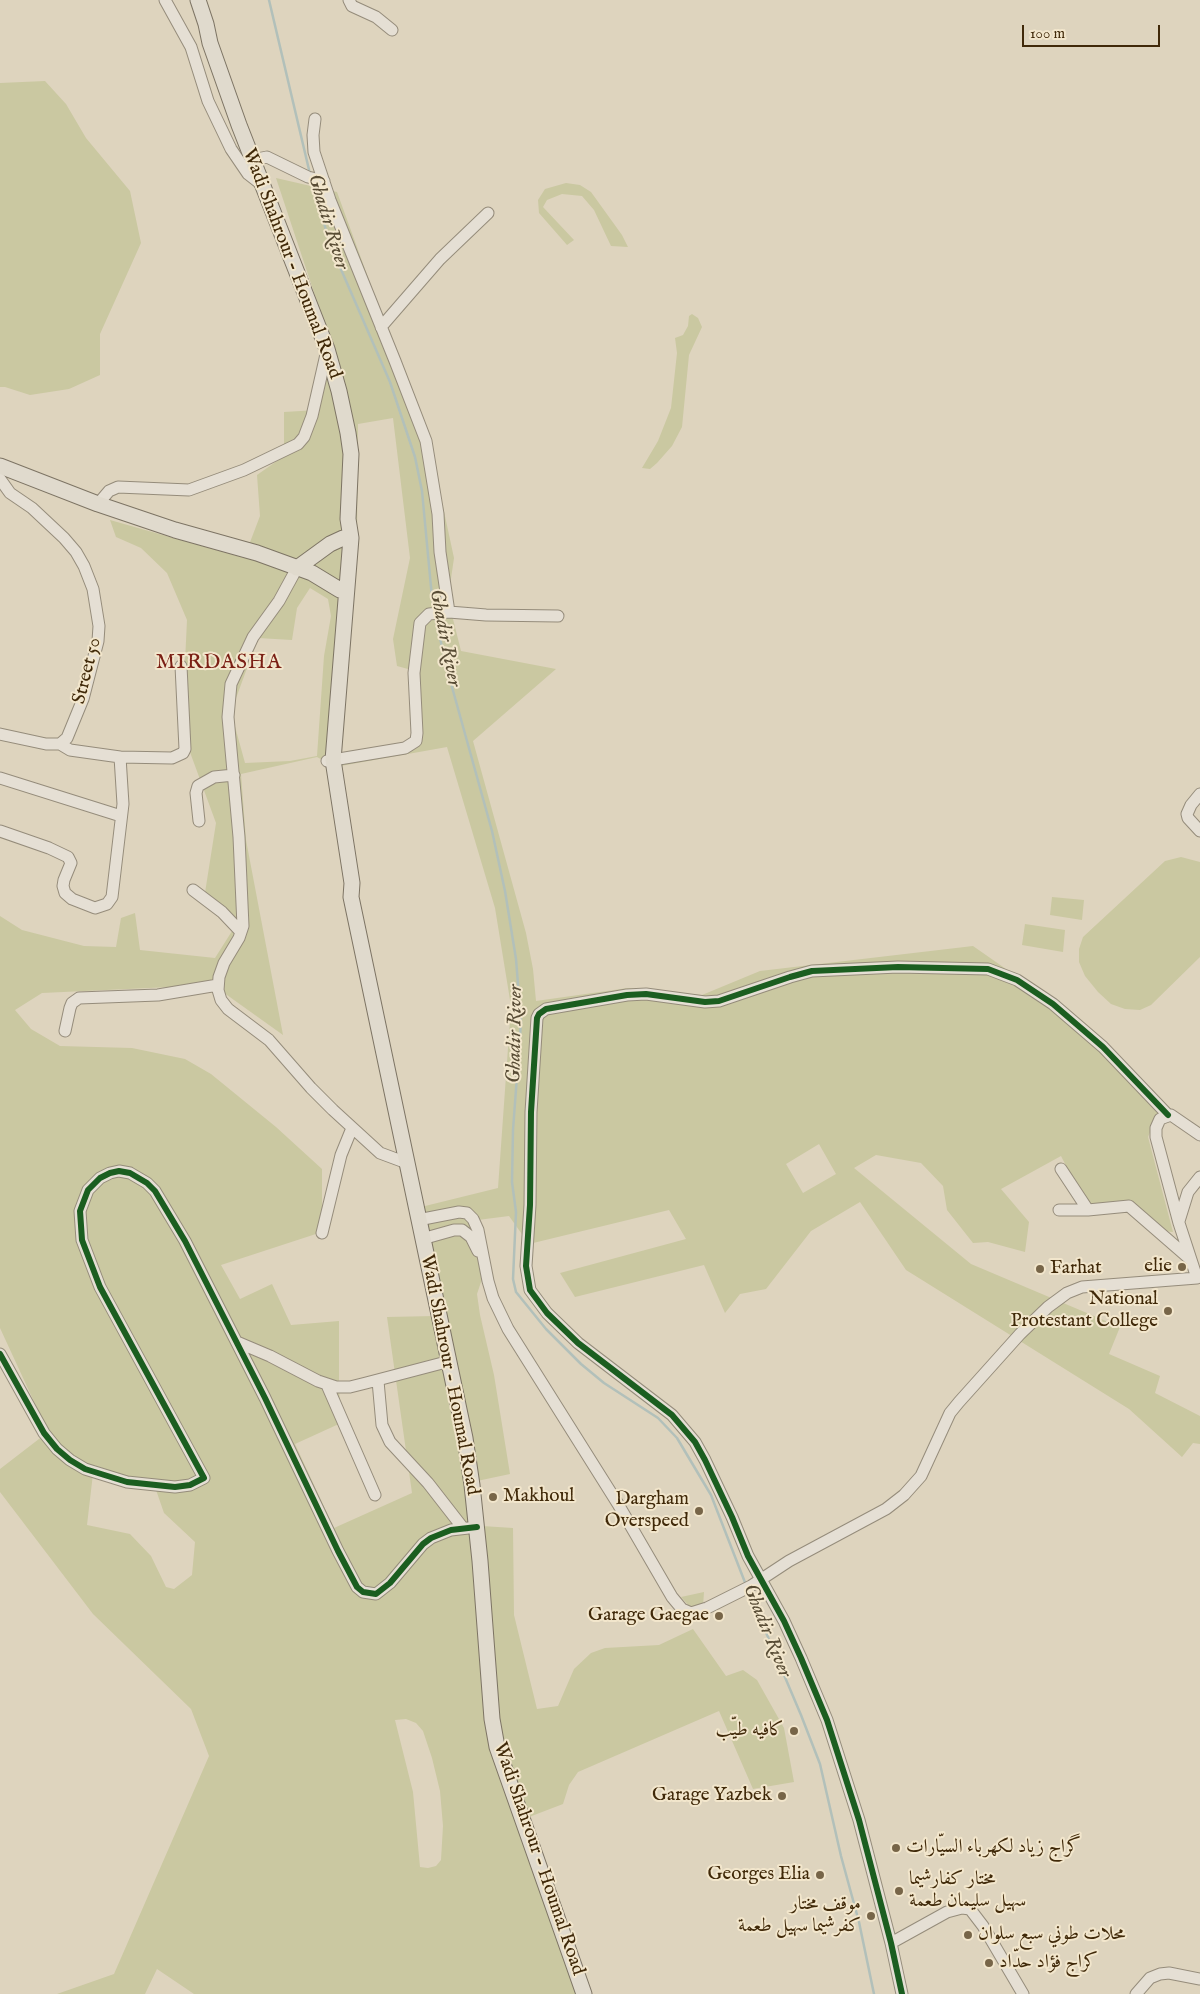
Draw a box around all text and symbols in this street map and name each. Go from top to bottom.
scale bar [1025,15,1162,47]
text: 100 m [1030,24,1065,43]
street label: Wadi Shahrour - Houmal Road [236,146,346,382]
water label: Ghadir River [301,171,353,273]
water label: Ghadir River [423,587,465,689]
street label: Street 50 [69,635,107,707]
district label: MIRDASHA [155,651,283,677]
water label: Ghadir River [503,984,529,1084]
street label: Wadi Shahrour - Houmal Road [414,1253,484,1497]
place label: elie [1144,1256,1172,1278]
place label: Farhat [1050,1258,1102,1280]
marker: elie [1176,1261,1188,1273]
marker: Farhat [1034,1263,1046,1275]
place label: National Protestant College [1011,1289,1158,1333]
marker: National Protestant College [1162,1305,1174,1317]
place label: Makhoul [503,1486,575,1508]
place label: Dargham Overspeed [605,1489,689,1533]
marker: Makhoul [487,1491,499,1503]
marker: Dargham Overspeed [693,1505,705,1517]
water label: Ghadir River [736,1581,796,1681]
place label: Garage Gaegae [588,1605,709,1627]
marker: Garage Gaegae [713,1610,725,1622]
place label: كافيه طيّب [716,1720,784,1742]
marker: كافيه طيّب [788,1725,800,1737]
street label: Wadi Shahrour - Houmal Road [487,1739,589,1979]
place label: Garage Yazbek [652,1785,772,1807]
marker: Garage Yazbek [776,1790,788,1802]
place label: گراج زياد لكهرباء السيّارات [906,1837,1081,1859]
marker: گراج زياد لكهرباء السيّارات [890,1842,902,1854]
place label: Georges Elia [707,1864,810,1886]
marker: Georges Elia [814,1869,826,1881]
place label: مختار كفارشيما سهيل سليمان طعمة [909,1869,1026,1913]
marker: مختار كفارشيما سهيل سليمان طعمة [893,1885,905,1897]
place label: موقف مختار كفرشيما سهيل طعمة [738,1894,861,1938]
marker: موقف مختار كفرشيما سهيل طعمة [865,1910,877,1922]
place label: محلات طوني سبع سلوان [978,1924,1125,1946]
marker: محلات طوني سبع سلوان [962,1929,974,1941]
place label: كراج فؤاد حدّاد [999,1952,1098,1974]
marker: كراج فؤاد حدّاد [983,1957,995,1969]

